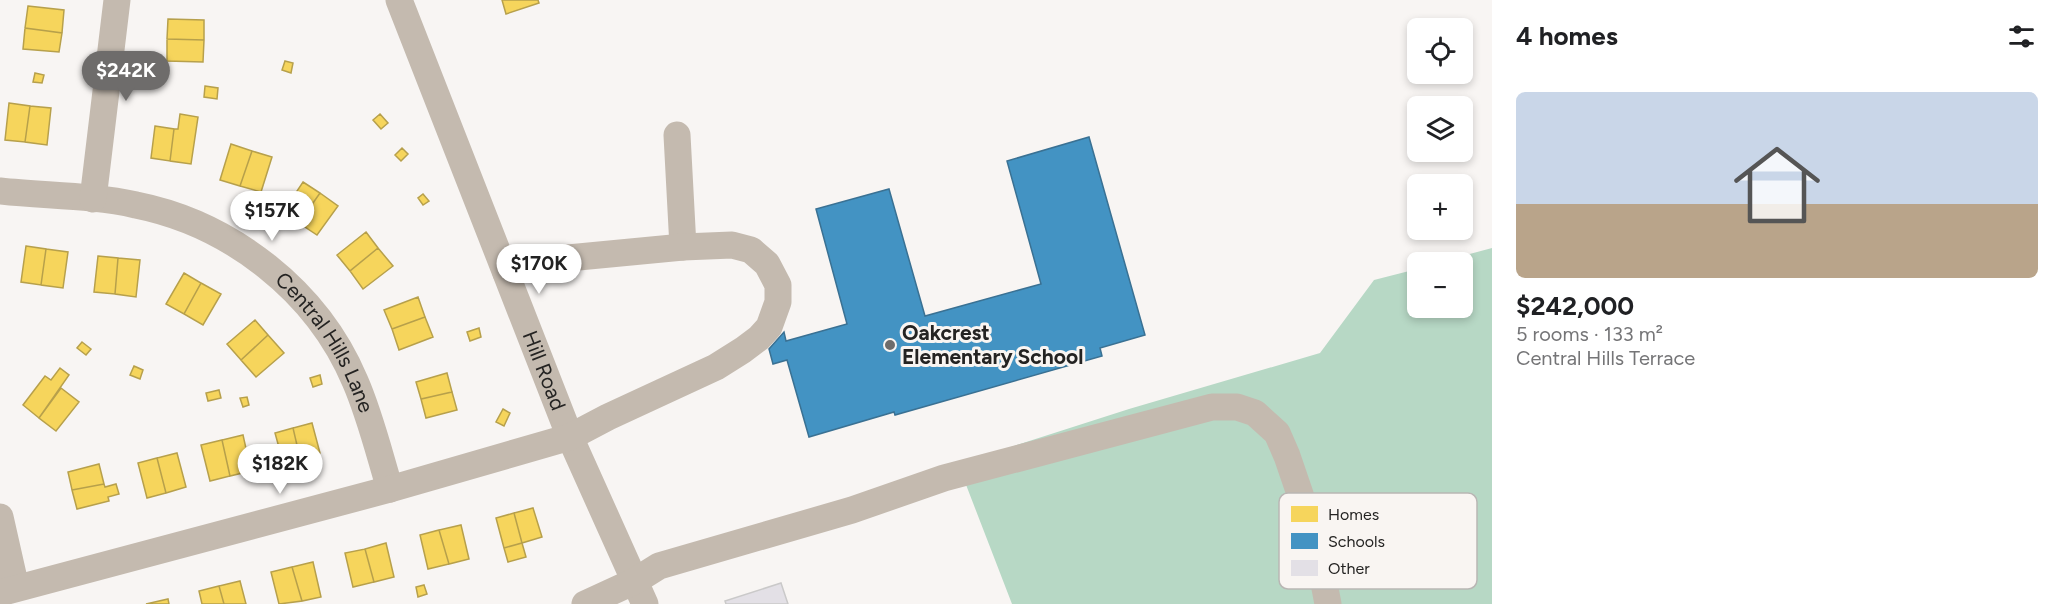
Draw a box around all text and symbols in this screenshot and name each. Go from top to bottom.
map controls [1407,18,1473,318]
button: locate [1407,18,1473,84]
text: 4 homes [1516,20,1618,52]
icon: filters [2005,20,2038,53]
pin: $242K [84,51,168,102]
text: $242K [96,58,156,82]
button: layers [1407,96,1473,162]
icon: home [1723,131,1831,239]
button: + [1407,174,1473,240]
pin: $157K [230,191,314,242]
text: $157K [244,198,300,222]
pin: $170K [497,244,581,295]
text: $170K [511,251,567,275]
button: − [1407,252,1473,318]
street label: Central Hills Lane [271,267,379,416]
text: $242,000 [1516,290,1634,322]
place label: Oakcrest Elementary School [902,320,1083,369]
text: 5 rooms · 133 m² [1516,322,1663,346]
street label: Hill Road [518,327,571,414]
marker: Oakcrest Elementary School [883,338,897,352]
text: Central Hills Terrace [1516,346,1695,370]
pin: $182K [238,444,322,495]
text: $182K [252,451,308,475]
legend [1279,493,1477,589]
text: Homes [1328,505,1379,524]
text: Schools [1328,532,1385,551]
text: Other [1328,559,1370,578]

